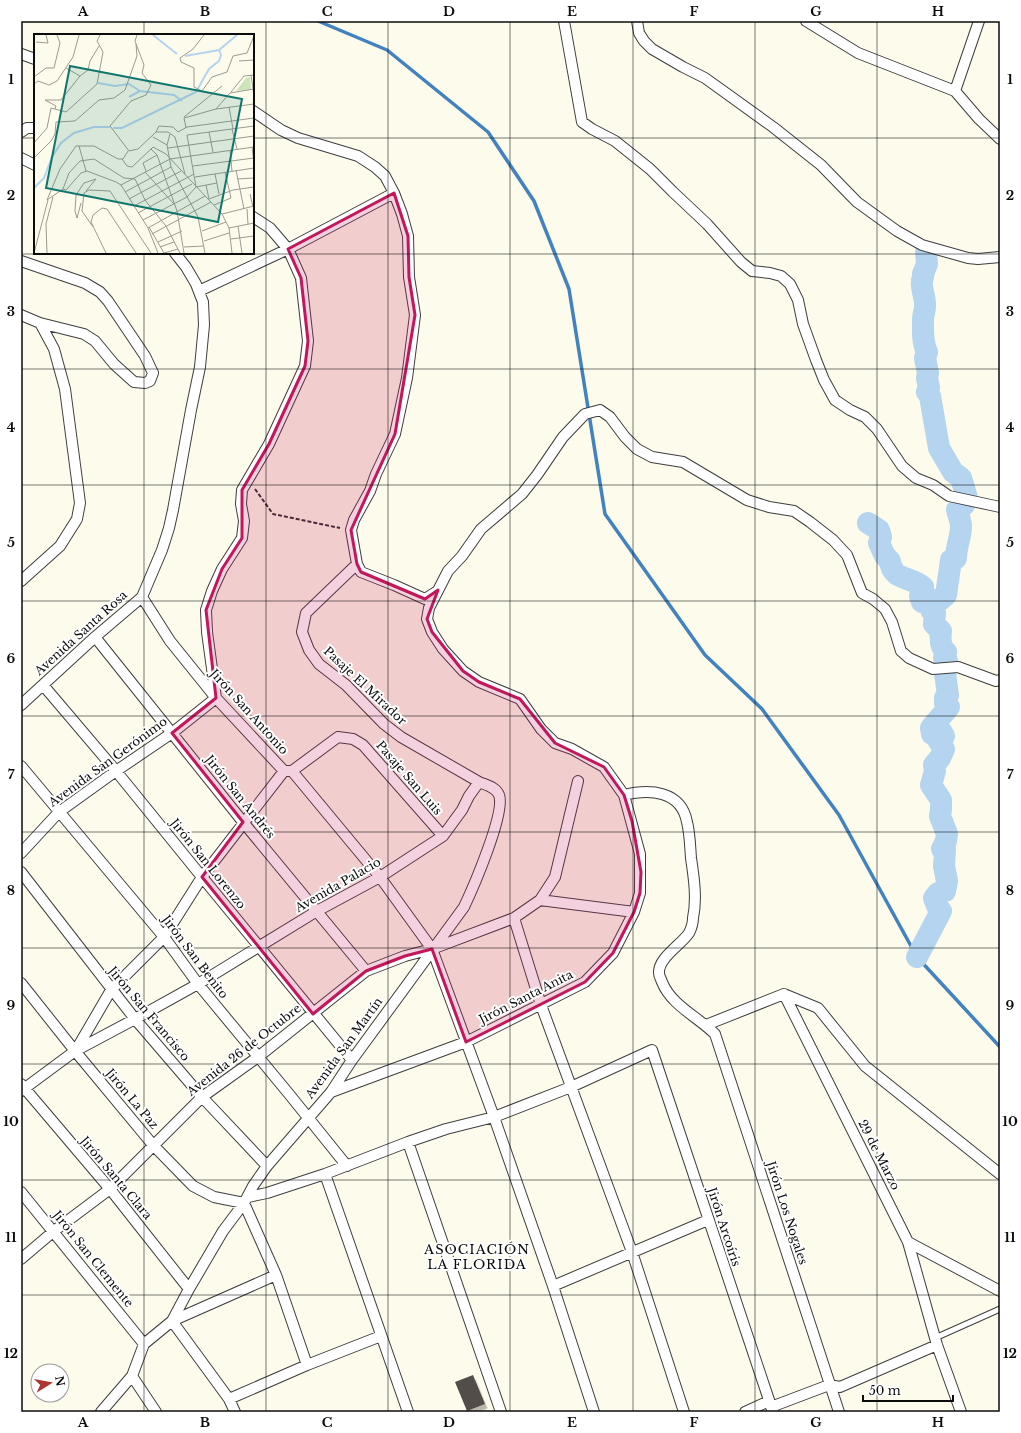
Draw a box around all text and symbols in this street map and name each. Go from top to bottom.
text: A [77,3,89,20]
text: B [200,3,210,20]
text: C [322,3,333,20]
text: D [443,3,455,20]
text: E [567,3,577,20]
text: F [690,3,699,20]
text: G [810,3,822,20]
text: H [932,3,944,20]
inset map [34,34,254,254]
text: 1 [8,71,14,88]
text: 1 [1007,71,1013,88]
text: 2 [7,187,15,204]
text: 2 [1006,187,1014,204]
text: 3 [7,303,15,320]
text: 3 [1006,303,1014,320]
text: 4 [7,419,16,436]
text: 4 [1006,419,1015,436]
text: 5 [7,534,15,551]
text: 5 [1006,534,1014,551]
street label: Avenida Santa Rosa [31,587,130,679]
street label: Pasaje El Mirador [321,643,410,728]
text: 6 [7,650,16,667]
text: 6 [1006,650,1015,667]
street label: Jirón San Antonio [206,664,292,758]
street label: Avenida San Gerónimo [45,713,170,810]
street label: Pasaje San Luis [373,738,446,818]
street label: Jirón San Andrés [201,750,279,841]
text: 7 [8,766,15,783]
text: 7 [1007,766,1014,783]
street label: Jirón San Lorenzo [166,814,249,912]
street label: Avenida Palacio [291,854,383,916]
text: 8 [7,882,15,899]
text: 8 [1006,882,1014,899]
street label: Jirón San Benito [158,910,232,1002]
street label: Jirón San Francisco [104,962,193,1064]
street label: Jirón Santa Anita [475,966,576,1028]
street label: Avenida San Martín [301,994,385,1102]
text: 9 [7,997,16,1014]
text: 9 [1006,997,1015,1014]
street label: Avenida 26 de Octubre [183,1000,304,1099]
street label: Jirón La Paz [102,1064,162,1132]
text: 10 [3,1113,19,1130]
text: 10 [1002,1113,1018,1130]
street label: 29 de Marzo [855,1117,904,1193]
street label: Jirón Santa Clara [76,1132,156,1222]
street label: Jirón Los Nogales [763,1157,811,1266]
street label: Jirón Arcoíris [704,1184,744,1268]
street label: Jirón San Clemente [49,1206,137,1310]
text: 11 [5,1229,17,1246]
text: 11 [1004,1229,1016,1246]
district label: ASOCIACIÓN LA FLORIDA [423,1241,530,1273]
text: 12 [4,1345,18,1362]
text: 12 [1003,1345,1017,1362]
north arrow [30,1363,70,1403]
text: N [52,1375,68,1388]
scale bar [863,1377,953,1403]
text: 50 m [869,1383,901,1398]
text: A [77,1414,89,1431]
text: B [200,1414,210,1431]
text: C [322,1414,333,1431]
text: D [443,1414,455,1431]
text: E [567,1414,577,1431]
text: F [690,1414,699,1431]
text: G [810,1414,822,1431]
text: H [932,1414,944,1431]

